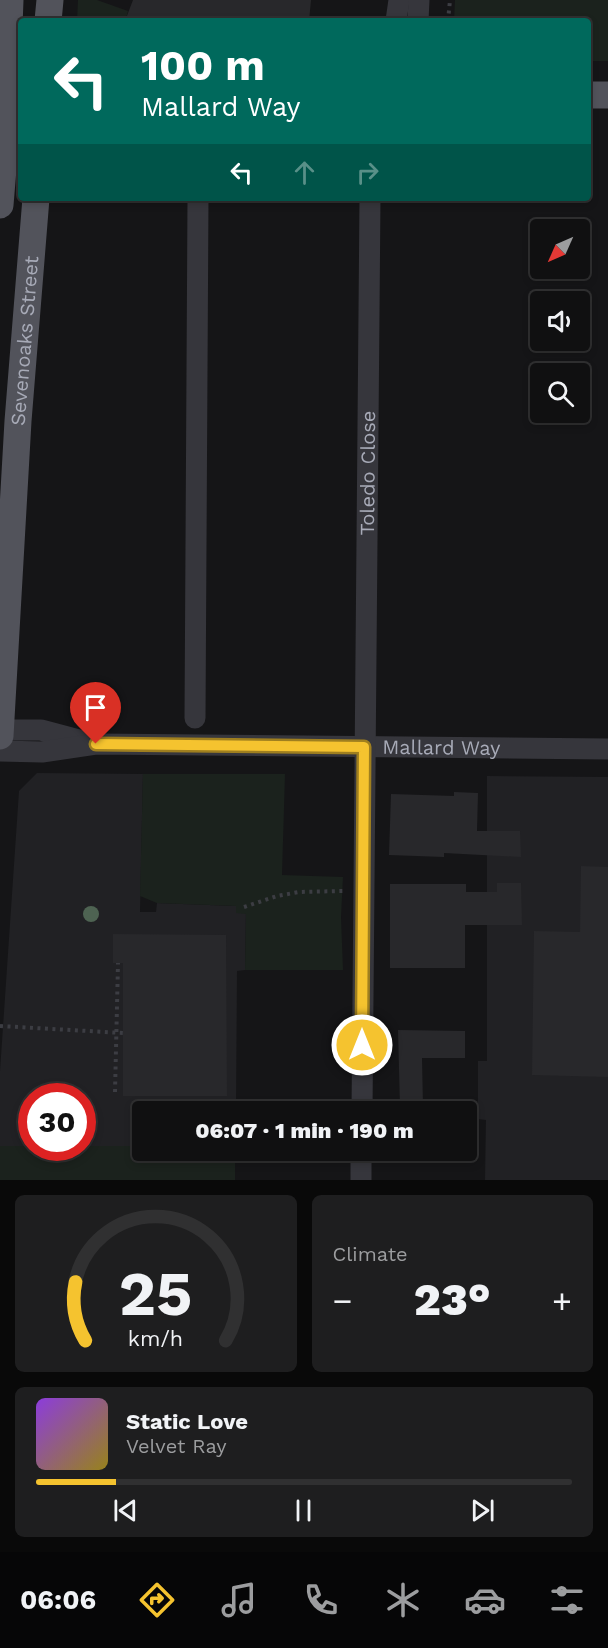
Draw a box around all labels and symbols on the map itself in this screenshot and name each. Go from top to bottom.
north arrow [530,219,590,279]
street label: Sevenoaks Street [6,254,43,427]
street label: Toledo Close [355,410,380,536]
pin [70,682,121,744]
street label: Mallard Way [382,735,501,760]
position arrow [330,1013,394,1077]
speed limit sign: 30 [18,1083,96,1161]

